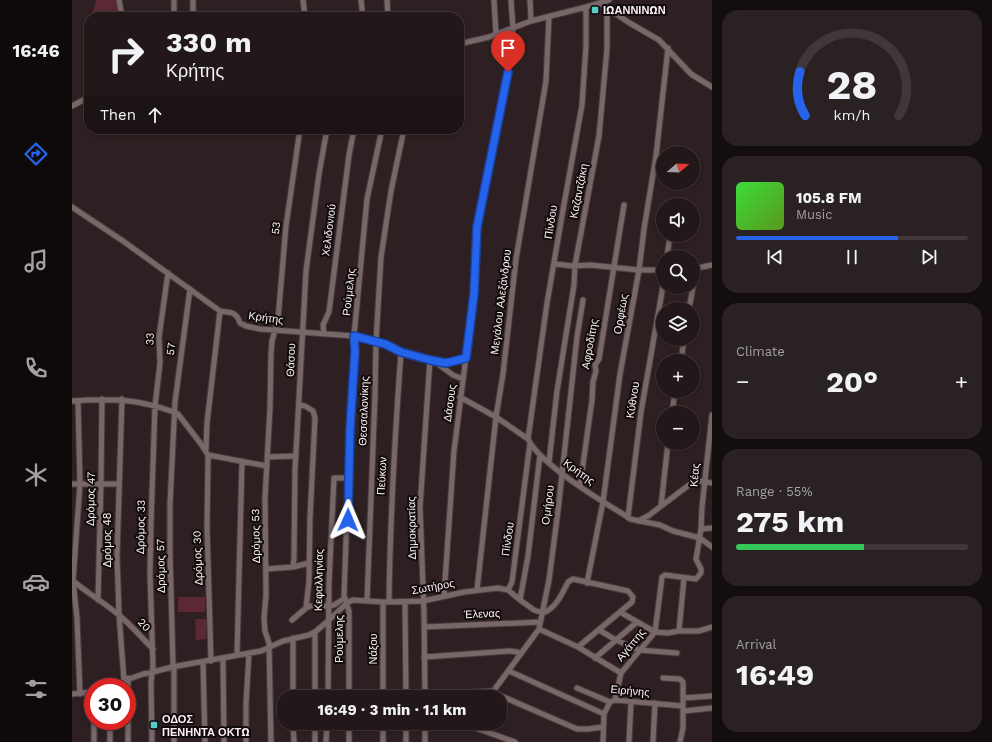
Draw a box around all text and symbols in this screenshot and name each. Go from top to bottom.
place label: ΙΩΑΝΝΙΝΩΝ [603,4,666,17]
marker: ΙΩΑΝΝΙΝΩΝ [590,5,600,15]
text: 330 m [166,26,252,59]
icon: right [100,28,152,80]
pin [491,31,525,72]
icon: arrive [497,37,519,59]
text: 16:46 [13,40,60,61]
text: Κρήτης [166,60,224,81]
text: 28 [827,60,877,109]
icon: ahead [144,104,166,126]
text: Then [100,106,136,124]
text: km/h [834,107,870,123]
icon: directions [22,140,50,168]
north arrow [656,146,700,190]
map controls [656,146,700,450]
street label: Καζαντζάκη [567,162,591,220]
text: 105.8 FM [796,189,862,207]
button: sound [656,198,700,242]
street label: Χελιδονιού [319,203,339,257]
street label: Πίνδου [542,204,560,240]
text: Music [796,207,833,222]
street label: 53 [269,221,283,235]
icon: previous [764,246,786,268]
icon: pause [841,246,863,268]
icon: next [918,246,940,268]
icon: music [22,247,50,275]
street label: Μεγάλου Αλεξάνδρου [488,249,514,355]
button: search [656,250,700,294]
street label: Ρούμελης [340,267,358,317]
street label: Ορφέως [611,293,631,335]
button: layers [656,302,700,346]
street label: Κρήτης [248,309,284,327]
street label: Αφροδίτης [579,318,601,370]
street label: 33 [143,332,157,346]
street label: 57 [164,342,178,356]
street label: Θάσου [284,343,298,377]
text: Climate [736,344,785,359]
icon: phone [22,354,50,382]
button: + [656,354,700,398]
text: 20° [826,364,878,399]
text: − [736,369,749,394]
text: + [955,369,968,394]
street label: Θεσσαλονίκης [356,376,372,446]
street label: Κύθνου [624,381,642,419]
street label: Δάσους [441,383,459,423]
button: − [656,406,700,450]
street label: Πεύκων [375,456,390,495]
street label: Κρήτης [561,456,597,488]
icon: climate [22,461,50,489]
street label: Κέας [687,463,703,487]
street label: Δρόμος 47 [84,472,98,526]
street label: Ομήρου [539,484,557,526]
text: Range · 55% [736,484,813,499]
street label: Δημοκρατίας [405,496,419,560]
position arrow [327,499,369,541]
street label: Δρόμος 33 [134,500,148,554]
text: 275 km [736,504,844,539]
street label: Δρόμος 53 [249,509,263,563]
street label: Δρόμος 48 [101,512,114,568]
street label: Πίνδου [499,521,517,557]
street label: Δρόμος 30 [191,530,205,586]
street label: Δρόμος 57 [154,539,168,593]
street label: Κεφαλληνίας [312,549,326,611]
icon: car [22,568,50,596]
street label: Σωτήρος [411,577,455,597]
street label: Έλενας [463,607,500,621]
street label: Ρούμελης [333,615,346,663]
street label: 20 [135,616,153,634]
street label: Αγάπης [614,626,648,664]
street label: Νάξου [367,633,380,665]
text: Arrival [736,637,777,652]
text: 16:49 [736,657,814,692]
icon: filters [22,675,50,703]
speed limit sign: 30 [84,678,136,730]
street label: Ειρήνης [610,683,650,699]
text: 16:49 · 3 min · 1.1 km [318,701,466,719]
place label: ΟΔΟΣ ΠΕΝΗΝΤΑ ΟΚΤΩ [162,713,250,739]
marker: ΟΔΟΣ ΠΕΝΗΝΤΑ ΟΚΤΩ [149,720,159,730]

